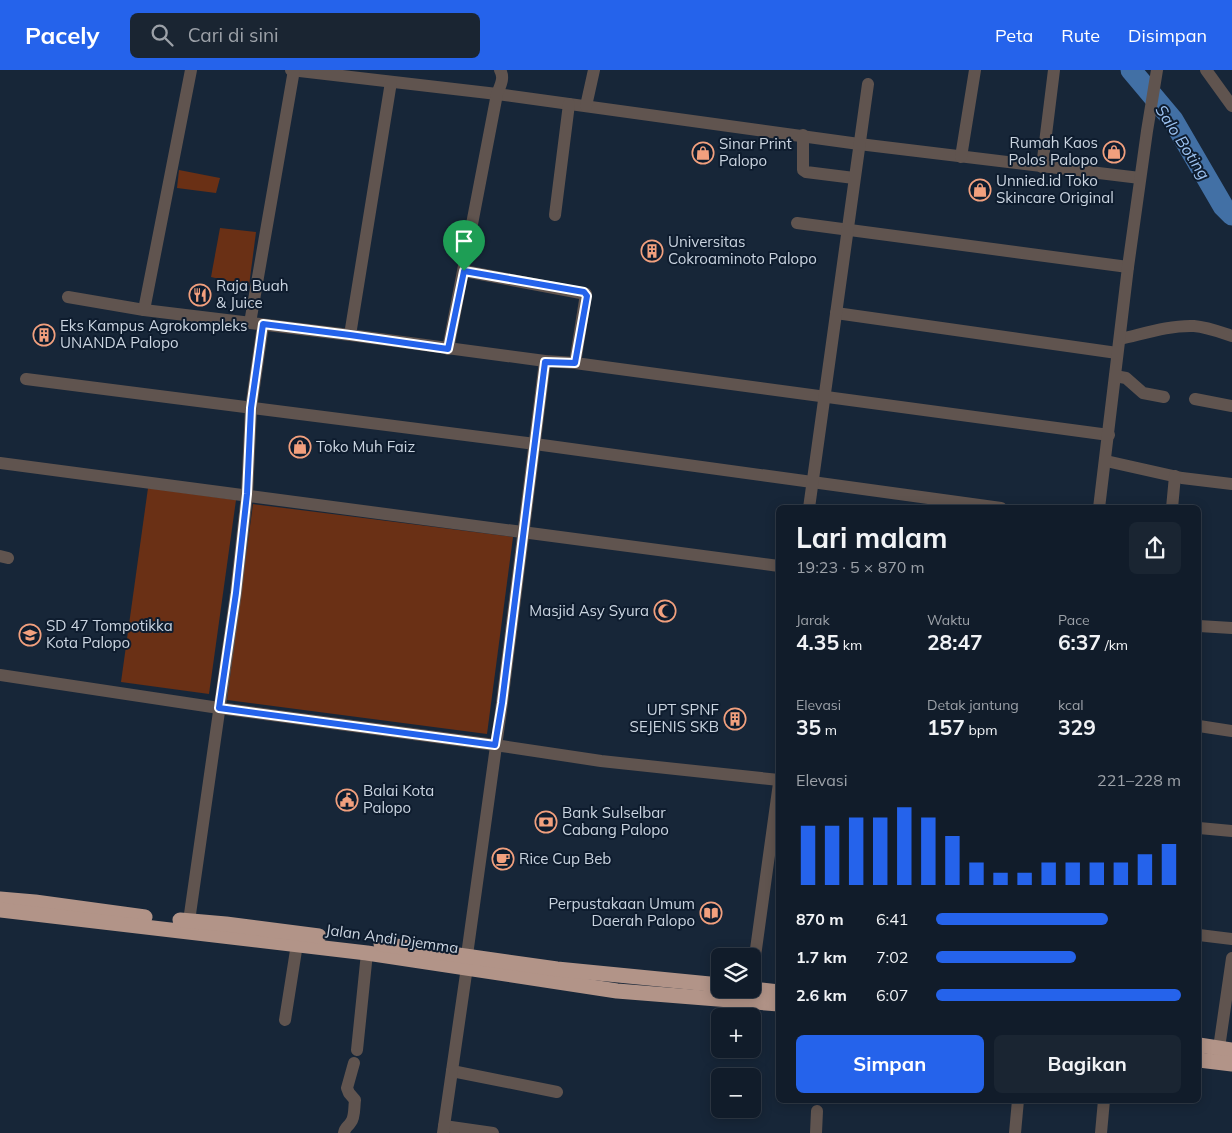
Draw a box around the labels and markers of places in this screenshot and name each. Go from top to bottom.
place label: Rumah Kaos Polos Palopo [1008,133,1098,169]
place label: Sinar Print Palopo [719,134,792,170]
shop icon: Rumah Kaos Polos Palopo [1102,140,1126,164]
shop icon: Sinar Print Palopo [691,141,715,165]
place label: Unnied.id Toko Skincare Original [996,171,1114,207]
shop icon: Unnied.id Toko Skincare Original [968,178,992,202]
pin [443,220,485,271]
place label: Universitas Cokroaminoto Palopo [668,232,817,268]
building icon: Universitas Cokroaminoto Palopo [640,239,664,263]
place label: Raja Buah & Juice [216,276,288,312]
restaurant icon: Raja Buah & Juice [188,283,212,307]
place label: Eks Kampus Agrokompleks UNANDA Palopo [60,316,247,352]
building icon: Eks Kampus Agrokompleks UNANDA Palopo [32,323,56,347]
shop icon: Toko Muh Faiz [288,435,312,459]
place label: Toko Muh Faiz [316,437,415,456]
mosque icon: Masjid Asy Syura [653,599,677,623]
place label: Masjid Asy Syura [529,601,649,620]
place label: SD 47 Tompotikka Kota Palopo [46,616,173,652]
school or university icon: SD 47 Tompotikka Kota Palopo [18,623,42,647]
place label: UPT SPNF SEJENIS SKB [630,700,719,736]
building icon: UPT SPNF SEJENIS SKB [723,707,747,731]
place label: Balai Kota Palopo [363,781,434,817]
public building icon: Balai Kota Palopo [335,788,359,812]
place label: Bank Sulselbar Cabang Palopo [562,803,669,839]
bank icon: Bank Sulselbar Cabang Palopo [534,810,558,834]
cafe icon: Rice Cup Beb [491,847,515,871]
place label: Rice Cup Beb [519,849,611,868]
place label: Perpustakaan Umum Daerah Palopo [548,894,695,930]
library icon: Perpustakaan Umum Daerah Palopo [699,901,723,925]

